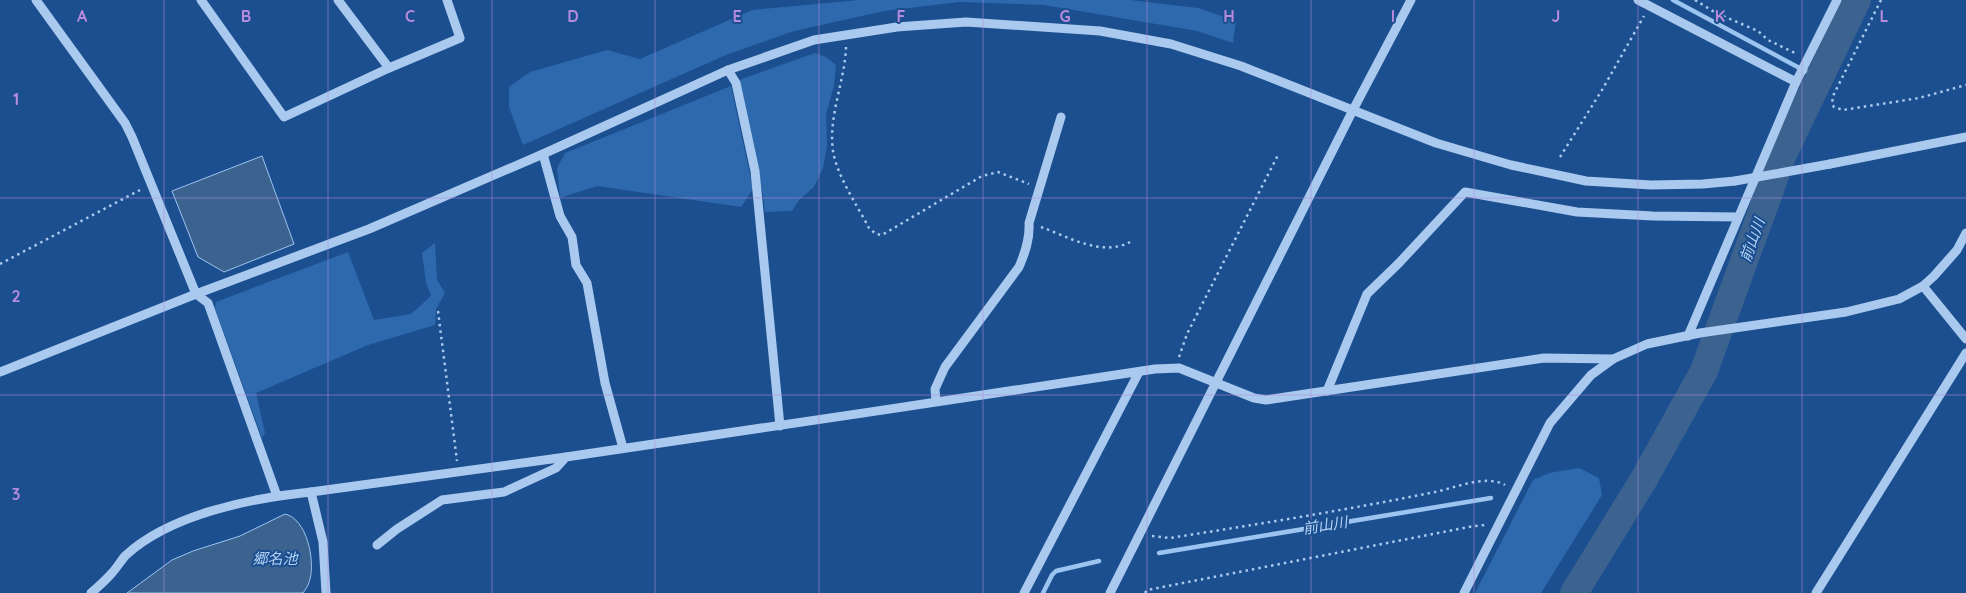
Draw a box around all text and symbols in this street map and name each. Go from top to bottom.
text: A [77,6,88,26]
text: B [241,6,251,26]
text: C [405,6,415,26]
text: D [567,6,579,26]
text: E [732,6,742,26]
text: F [897,6,906,26]
text: G [1059,6,1071,26]
text: H [1223,6,1235,26]
text: I [1391,6,1395,26]
text: J [1552,6,1560,26]
text: K [1715,6,1725,26]
text: L [1880,6,1889,26]
text: 1 [13,89,19,109]
water label: 前山川 [1735,214,1769,264]
text: 2 [11,286,21,306]
text: 3 [12,484,20,504]
water label: 前山川 [1301,512,1351,538]
water label: 郷名池 [252,549,299,568]

